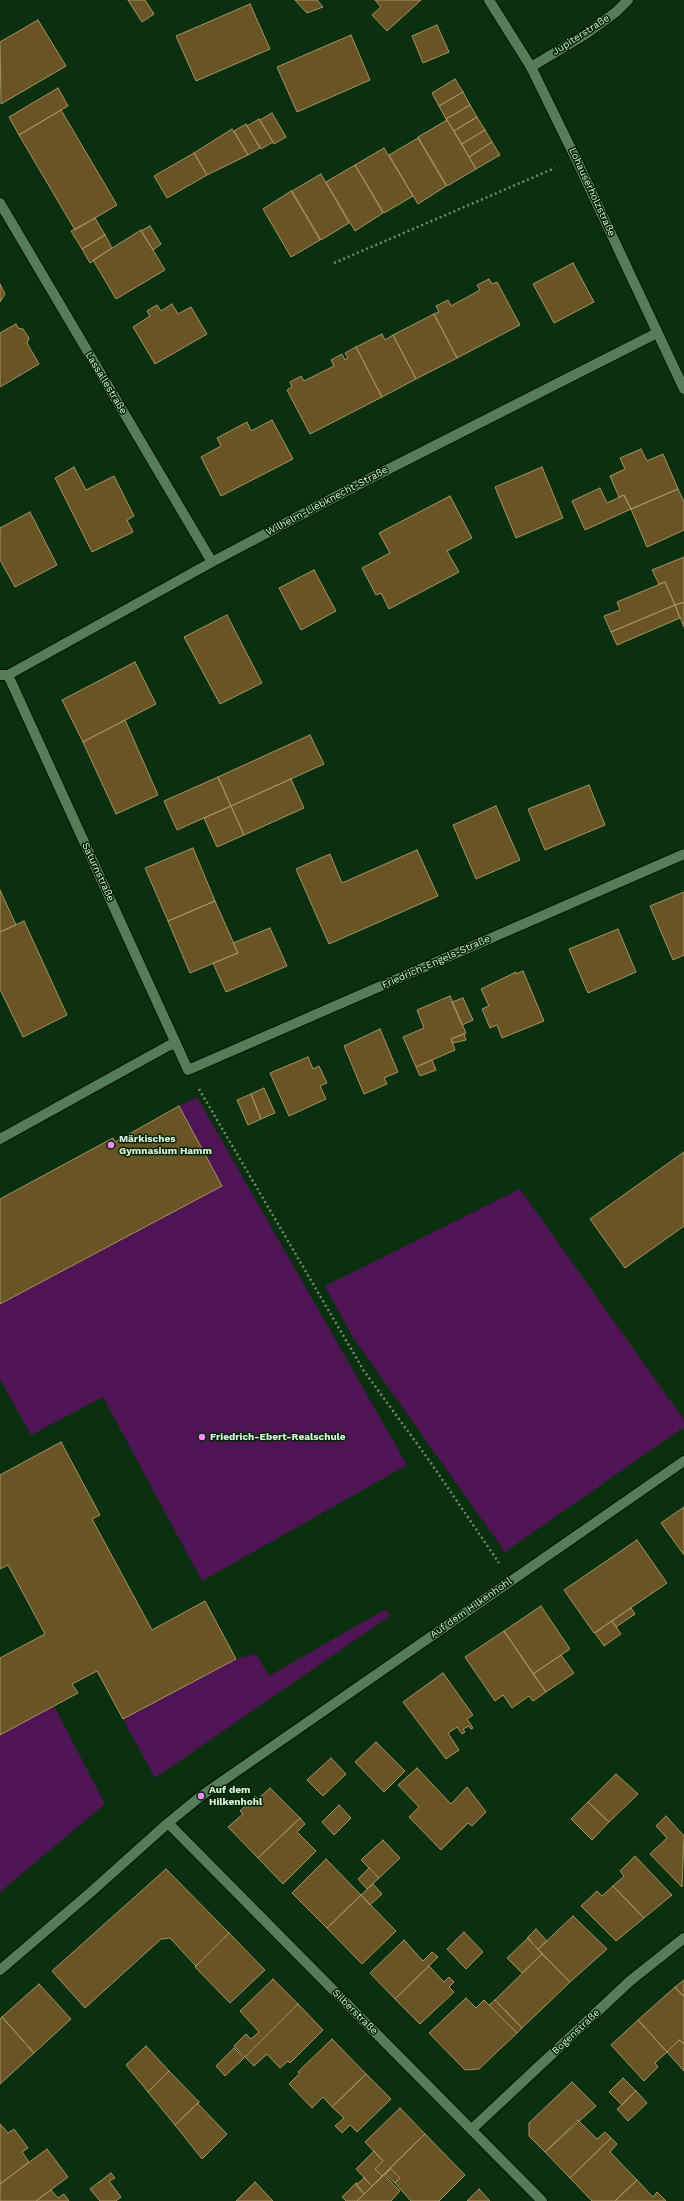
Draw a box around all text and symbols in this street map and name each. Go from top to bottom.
street label: Jupiterstraße [550,12,612,58]
street label: Lohauserholzstraße [566,146,618,238]
street label: Lassallestraße [83,350,129,416]
street label: Wilhelm-Liebknecht-Straße [264,464,390,538]
street label: Saturnstraße [79,841,117,903]
street label: Friedrich-Engels-Straße [380,933,492,991]
place label: Märkisches Gymnasium Hamm [119,1133,212,1156]
marker: Märkisches Gymnasium Hamm [106,1140,116,1150]
place label: Friedrich-Ebert-Realschule [210,1431,346,1443]
marker: Friedrich-Ebert-Realschule [197,1432,207,1442]
street label: Auf dem Hilkenhohl [428,1575,514,1641]
place label: Auf dem Hilkenhohl [209,1784,262,1808]
marker: Auf dem Hilkenhohl [196,1791,206,1801]
street label: Silberstraße [330,1987,380,2037]
street label: Bogenstraße [550,2007,602,2057]

